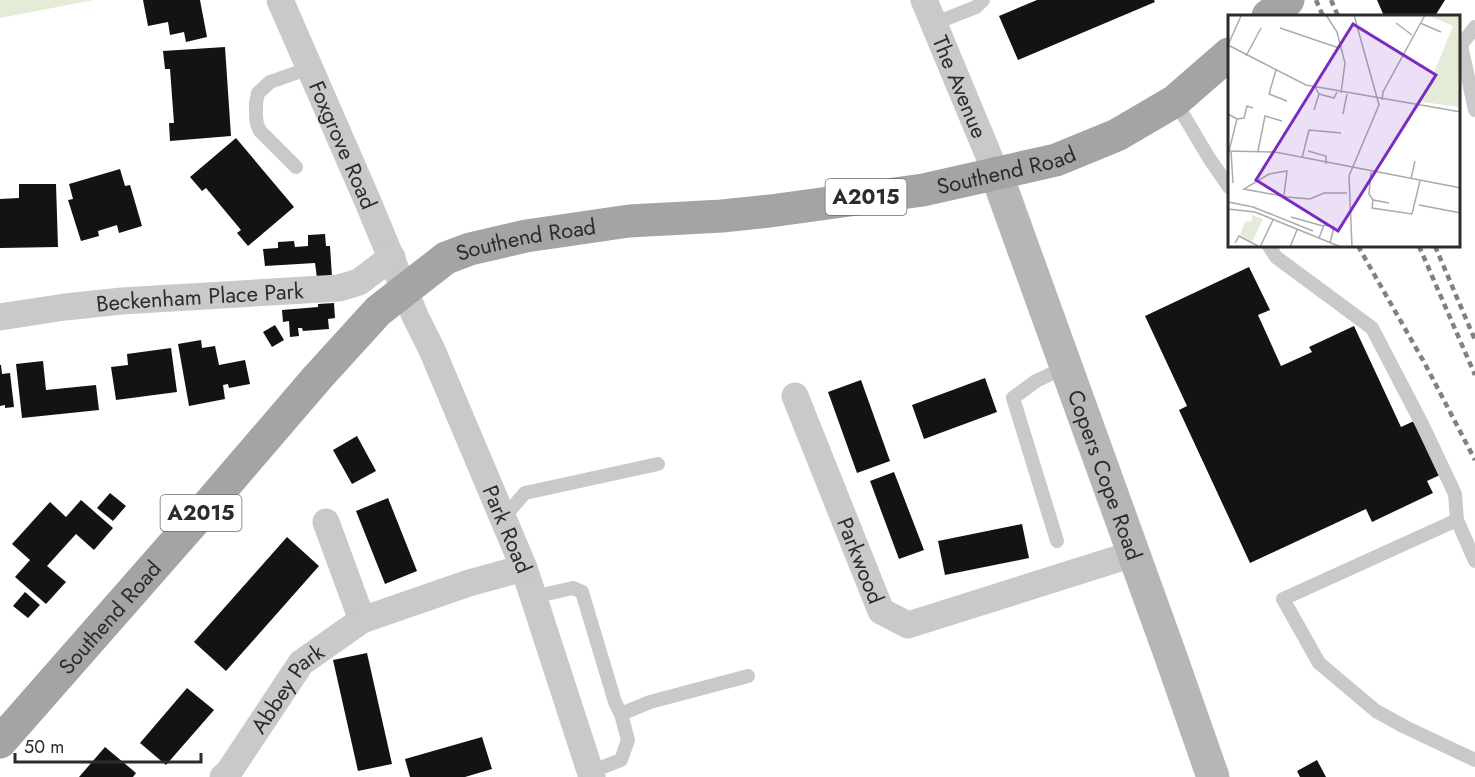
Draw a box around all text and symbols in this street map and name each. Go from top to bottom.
inset map [1228,15,1460,248]
street label: The Avenue [925,31,996,143]
street label: Foxgrove Road [301,76,385,214]
street label: Southend Road [934,138,1081,202]
road number: A2015 [826,179,906,215]
street label: Southend Road [451,210,598,269]
street label: Beckenham Place Park [94,274,305,320]
street label: Copers Cope Road [1060,385,1151,565]
street label: Park Road [475,480,540,578]
road number: A2015 [160,495,242,531]
street label: Parkwood [829,512,892,608]
street label: Southend Road [51,553,168,681]
street label: Abbey Park [243,636,331,740]
scale bar [15,726,201,764]
text: 50 m [24,734,64,760]

